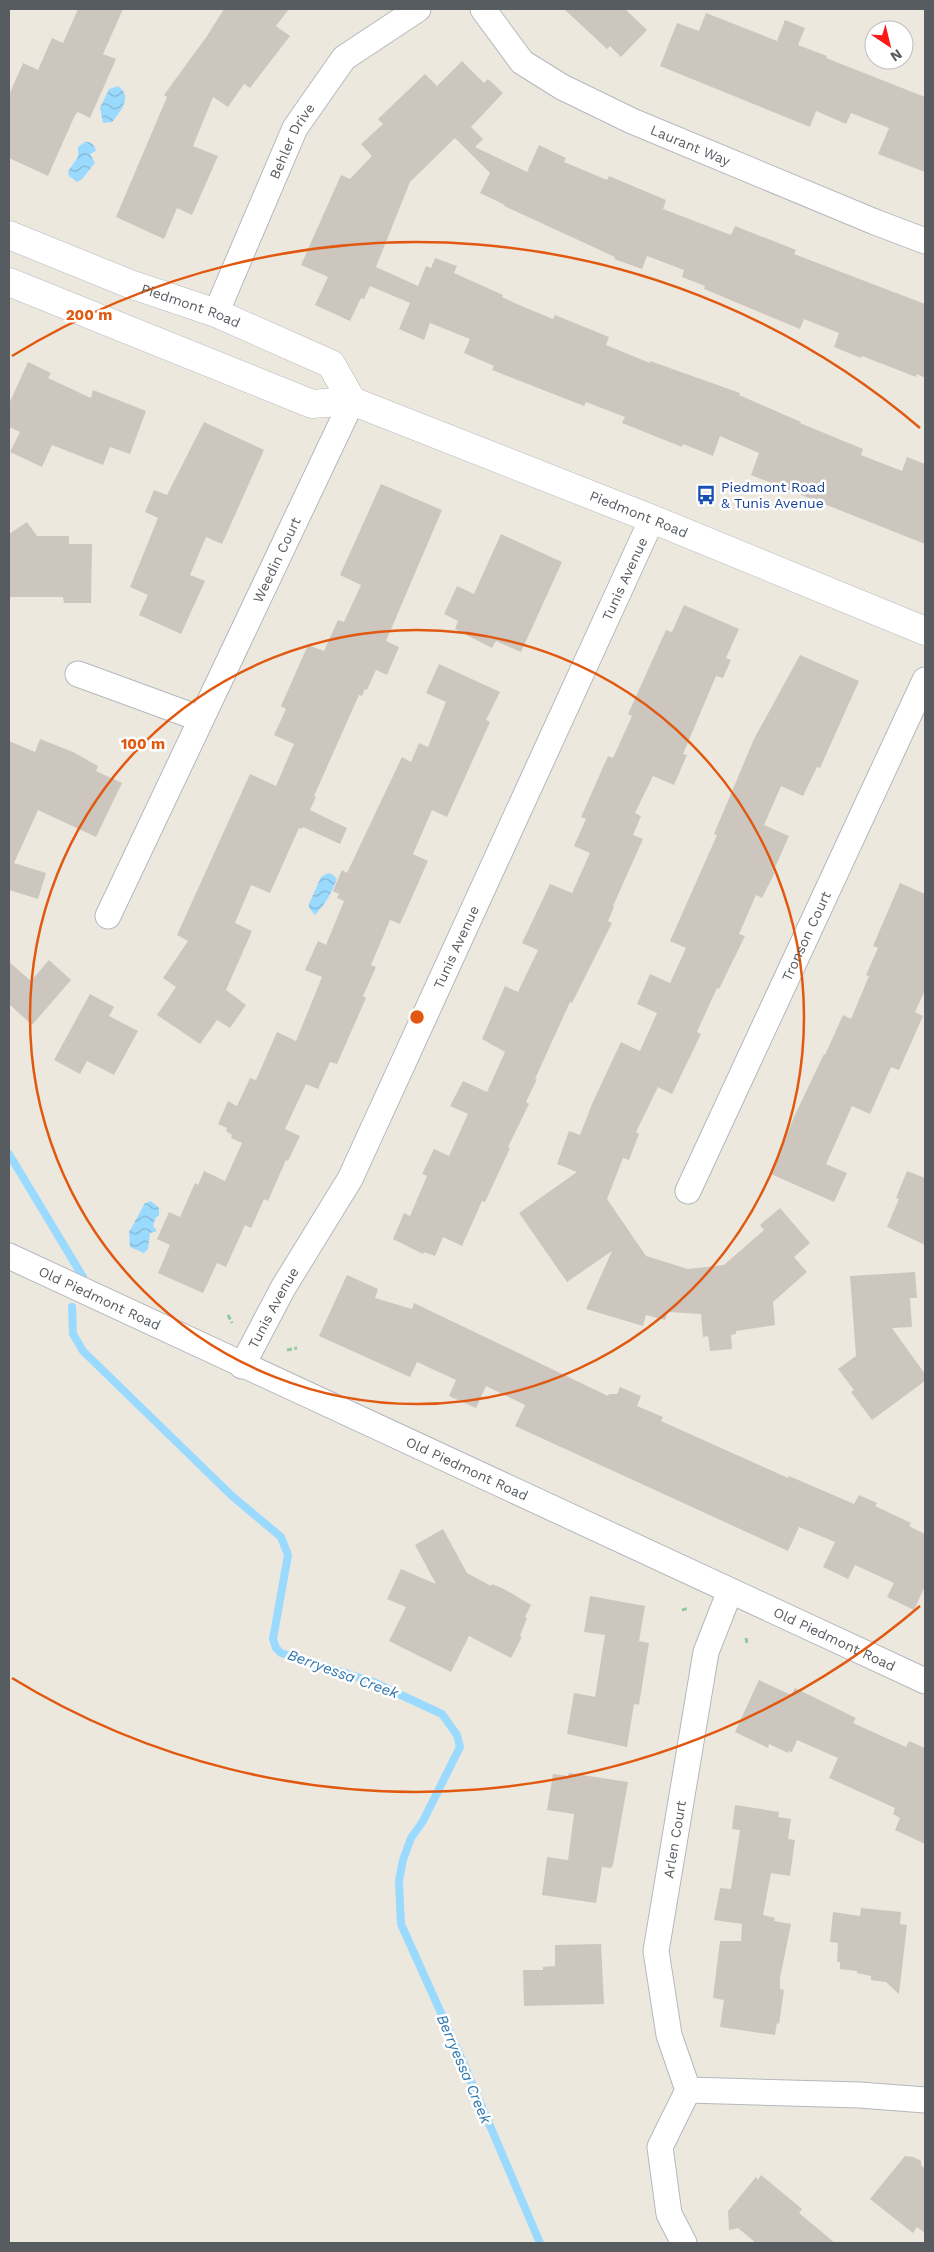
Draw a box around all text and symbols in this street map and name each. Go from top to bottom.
north arrow [864,20,914,70]
text: N [888,46,905,65]
street label: Behler Drive [266,100,318,182]
street label: Laurant Way [648,122,733,169]
street label: Piedmont Road [139,280,243,331]
text: 200 m [66,306,112,324]
place label: Piedmont Road & Tunis Avenue [721,479,825,511]
bus stop icon: Piedmont Road & Tunis Avenue [695,484,717,506]
street label: Piedmont Road [587,487,690,541]
street label: Weedin Court [250,514,304,605]
street label: Tunis Avenue [599,535,651,623]
text: 100 m [121,735,165,753]
street label: Tronson Court [779,889,834,984]
street label: Tunis Avenue [430,903,482,991]
centre of rings [408,1008,426,1026]
street label: Old Piedmont Road [36,1263,163,1333]
street label: Tunis Avenue [245,1264,302,1351]
street label: Old Piedmont Road [404,1433,531,1504]
street label: Old Piedmont Road [771,1604,898,1674]
water label: Berryessa Creek [285,1646,402,1703]
street label: Arlen Court [660,1799,689,1880]
water label: Berryessa Creek [433,2012,495,2127]

